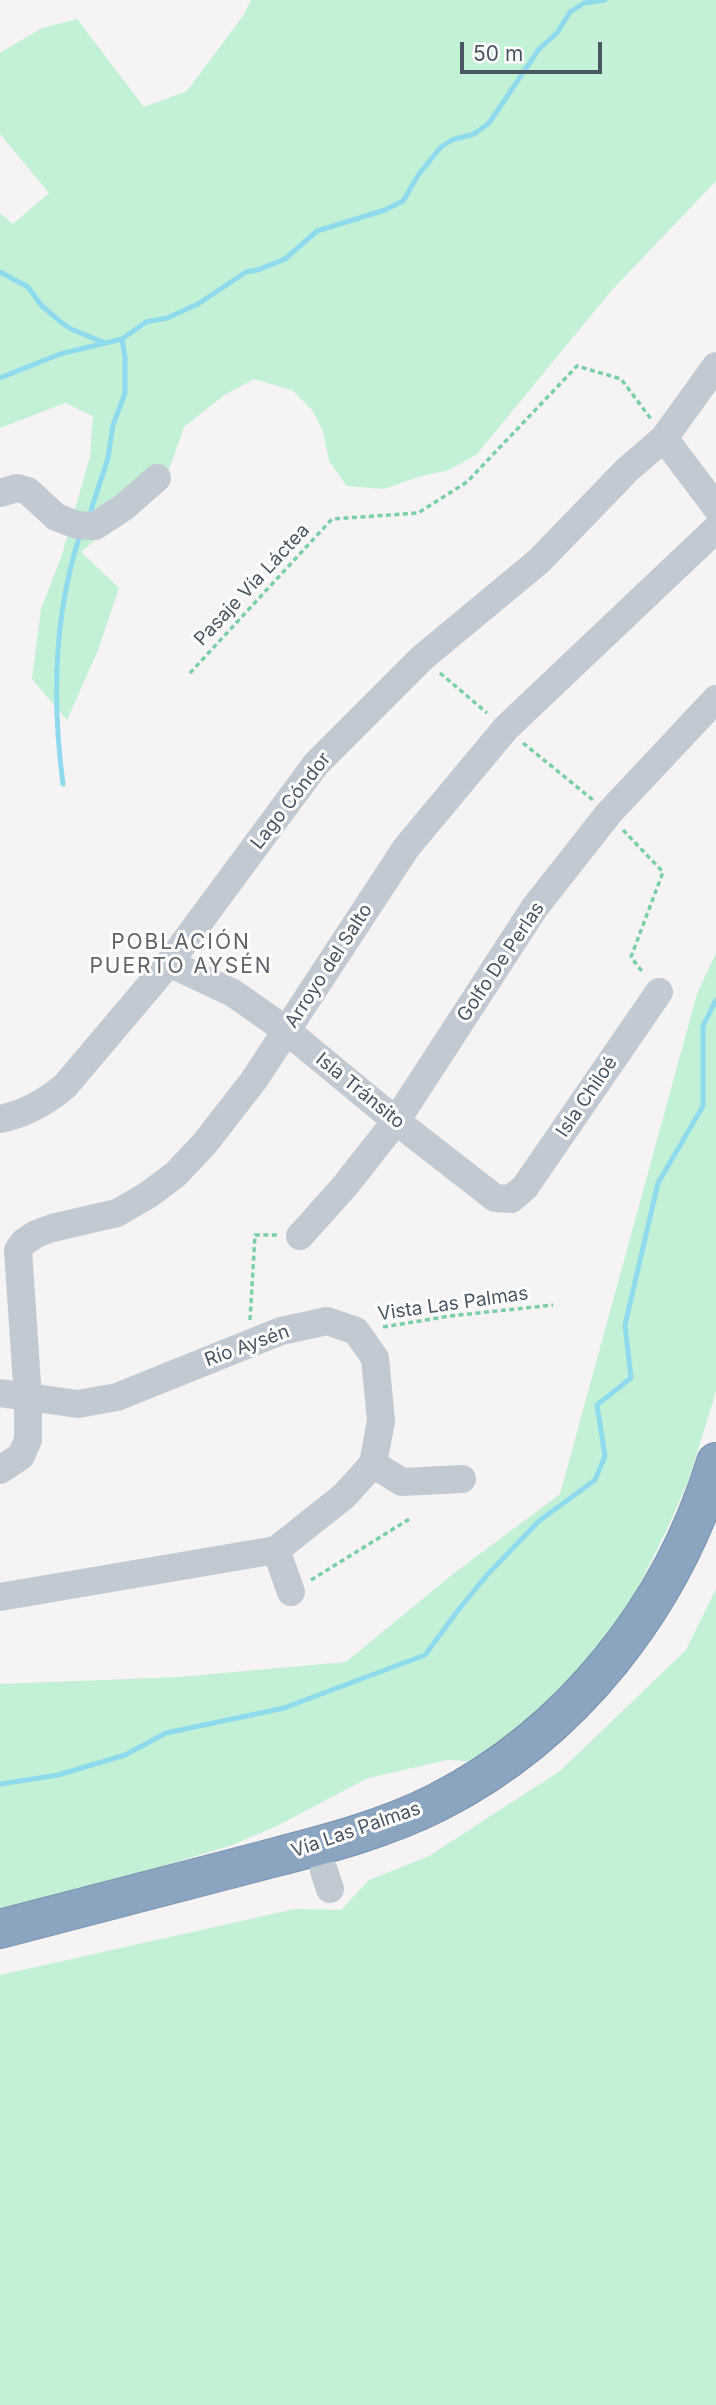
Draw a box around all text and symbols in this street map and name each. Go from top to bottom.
scale bar [464,28,606,72]
text: 50 m [473,41,523,66]
street label: Pasaje Vía Láctea [190,519,314,651]
street label: Lago Cóndor [246,748,336,854]
street label: Golfo De Perlas [453,898,549,1026]
street label: Arroyo del Salto [280,900,378,1032]
district label: POBLACIÓN PUERTO AYSÉN [91,930,271,980]
street label: Isla Tránsito [311,1048,409,1134]
street label: Isla Chiloé [552,1052,622,1142]
street label: Vista Las Palmas [376,1282,530,1326]
street label: Río Aysén [202,1320,292,1372]
street label: Vía Las Palmas [288,1797,424,1863]

